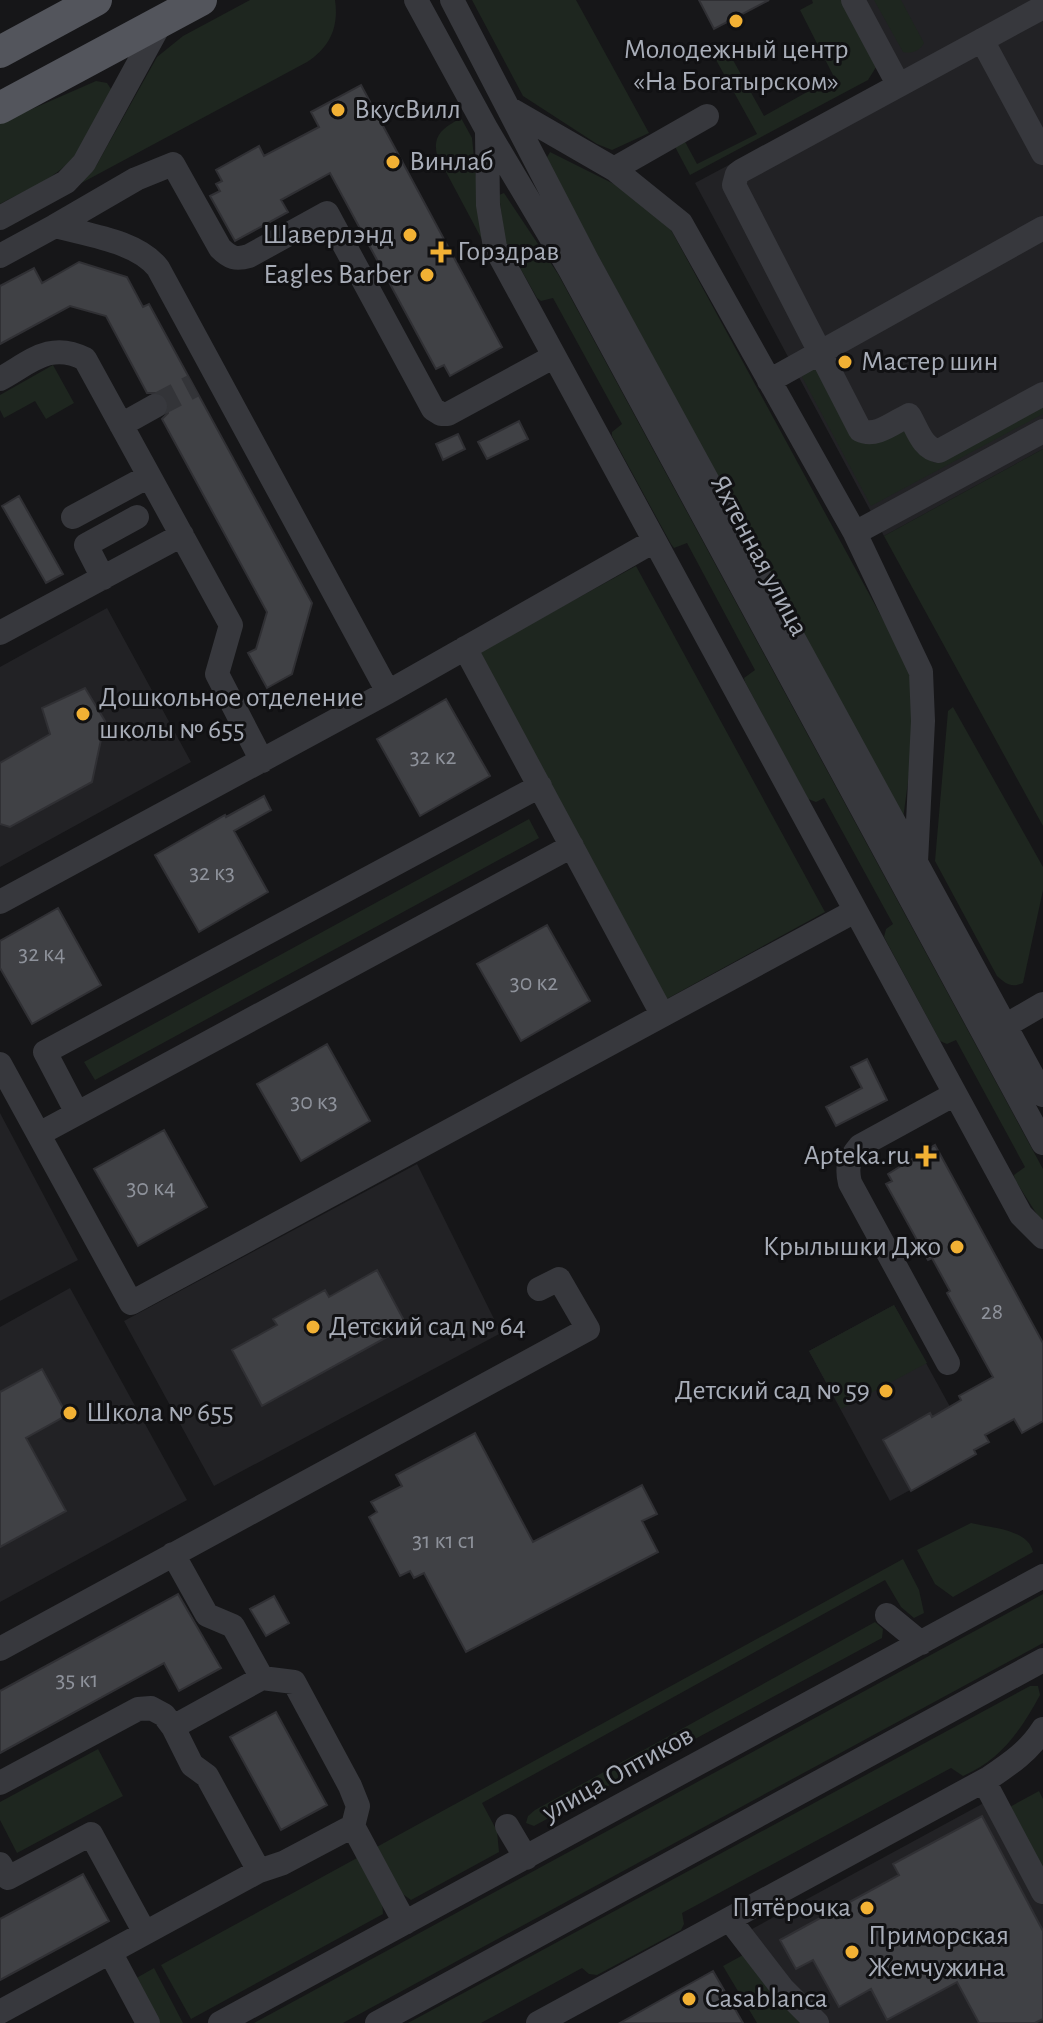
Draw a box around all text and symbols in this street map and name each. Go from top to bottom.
marker: Молодежный центр «На Богатырском» [727,12,745,30]
place label: Молодежный центр «На Богатырском» [623,36,849,96]
place label: ВкусВилл [354,96,461,124]
marker: ВкусВилл [329,101,347,119]
place label: Винлаб [409,148,494,176]
marker: Винлаб [384,153,402,171]
place label: Шаверлэнд [262,221,394,249]
marker: Шаверлэнд [401,226,419,244]
place label: Горздрав [457,238,559,266]
marker: Горздрав [432,243,450,261]
place label: Eagles Barber [264,261,411,289]
marker: Eagles Barber [418,266,436,284]
place label: Мастер шин [861,348,998,376]
marker: Мастер шин [836,353,854,371]
street label: Яхтенная улица [705,471,813,641]
place label: Дошкольное отделение школы № 655 [99,684,364,744]
marker: Дошкольное отделение школы № 655 [74,705,92,723]
house number: 32 к2 [410,745,456,769]
house number: 32 к3 [189,861,235,885]
house number: 32 к4 [18,942,66,966]
house number: 30 к2 [510,971,558,995]
house number: 30 к3 [290,1090,338,1114]
place label: Apteka.ru [804,1142,910,1170]
marker: Apteka.ru [917,1147,935,1165]
house number: 30 к4 [126,1176,176,1200]
place label: Крылышки Джо [763,1233,941,1261]
marker: Крылышки Джо [948,1238,966,1256]
house number: 28 [981,1300,1003,1324]
place label: Детский сад № 64 [329,1313,526,1341]
marker: Детский сад № 64 [304,1318,322,1336]
place label: Детский сад № 59 [675,1377,870,1405]
marker: Детский сад № 59 [877,1382,895,1400]
place label: Школа № 655 [86,1399,234,1427]
marker: Школа № 655 [61,1404,79,1422]
house number: 31 к1 с1 [412,1529,476,1553]
house number: 35 к1 [55,1668,99,1692]
street label: улица Оптиков [537,1721,698,1827]
place label: Пятёрочка [732,1894,851,1922]
marker: Пятёрочка [858,1899,876,1917]
place label: Приморская Жемчужина [868,1922,1009,1982]
marker: Приморская Жемчужина [843,1943,861,1961]
place label: Casablanca [705,1985,828,2013]
marker: Casablanca [680,1990,698,2008]

